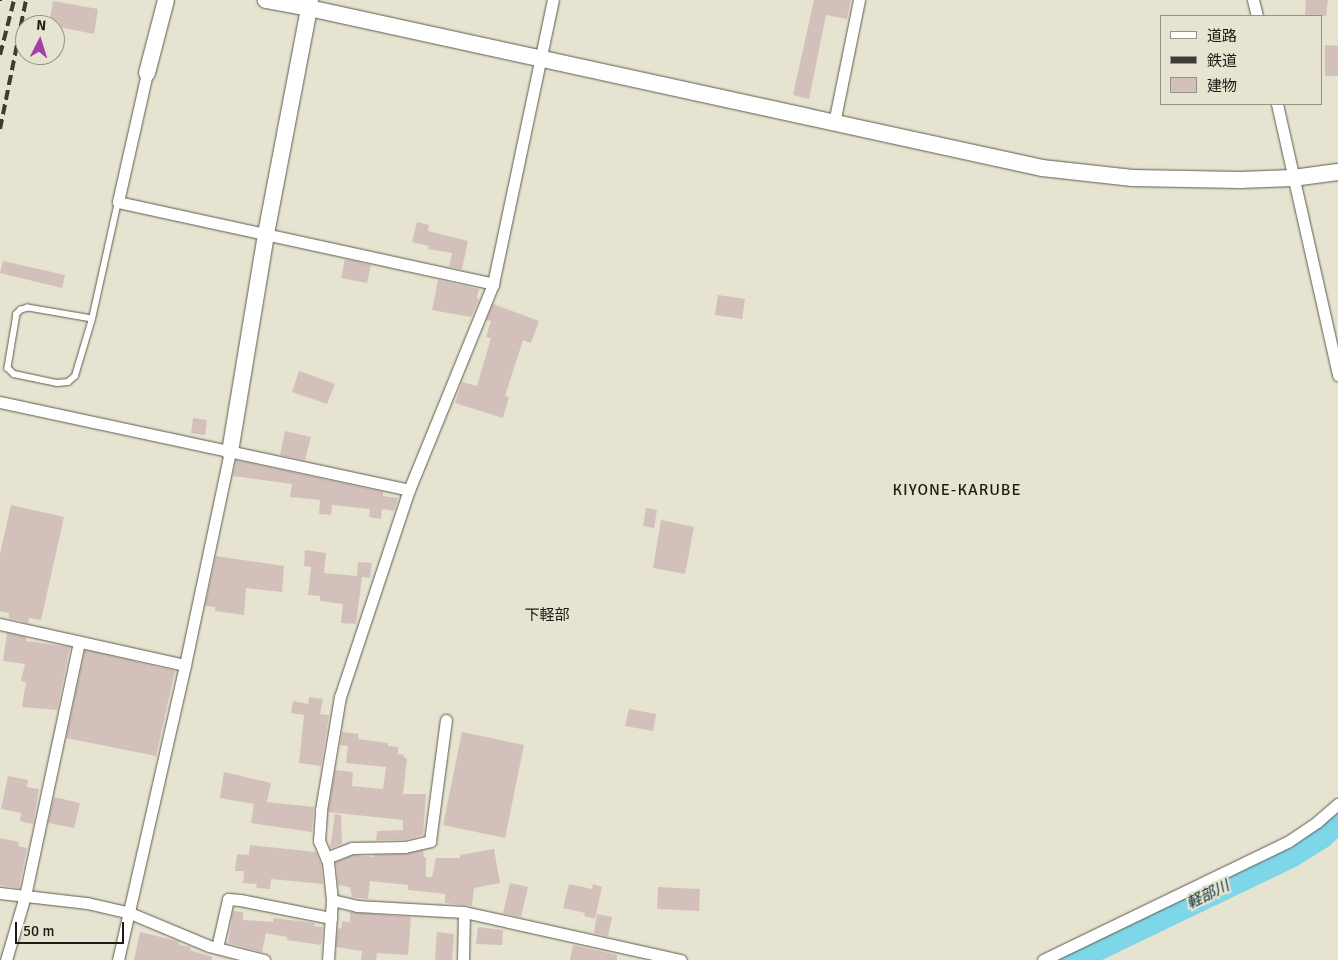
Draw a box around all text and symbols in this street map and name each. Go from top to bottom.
north arrow [15,15,65,65]
legend [1160,15,1323,105]
text: N [36,17,47,34]
text: 道路 [1207,27,1237,45]
text: 鉄道 [1207,52,1237,70]
text: 建物 [1207,77,1237,95]
district label: KIYONE-KARUBE [891,480,1023,500]
district label: 下軽部 [525,607,569,625]
water label: 軽部川 [1184,877,1232,913]
scale bar [18,912,126,944]
text: 50 m [23,922,54,940]

